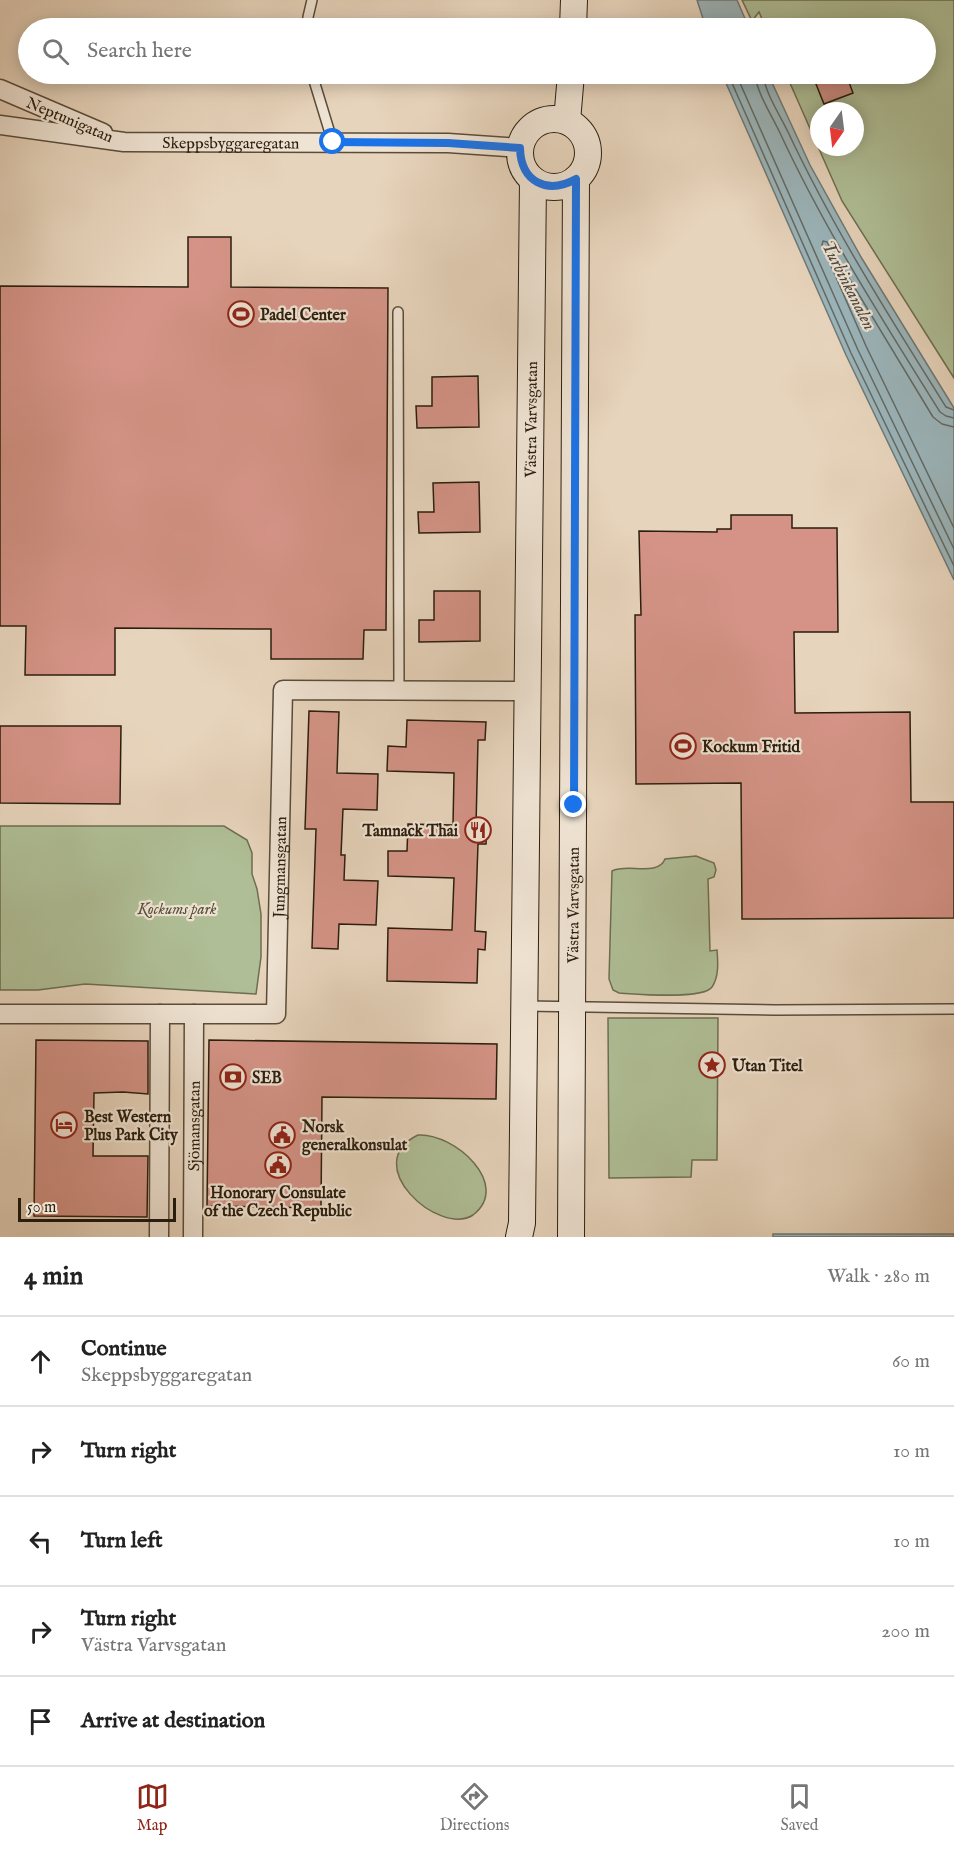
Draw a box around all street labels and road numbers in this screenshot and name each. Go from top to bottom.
street label: Neptunigatan [23,94,116,148]
street label: Skeppsbyggaregatan [162,134,300,155]
street label: Västra Varvsgatan [522,361,543,479]
street label: Jungmansgatan [270,816,292,920]
street label: Västra Varvsgatan [564,846,585,964]
street label: Sjömansgatan [185,1080,206,1171]

